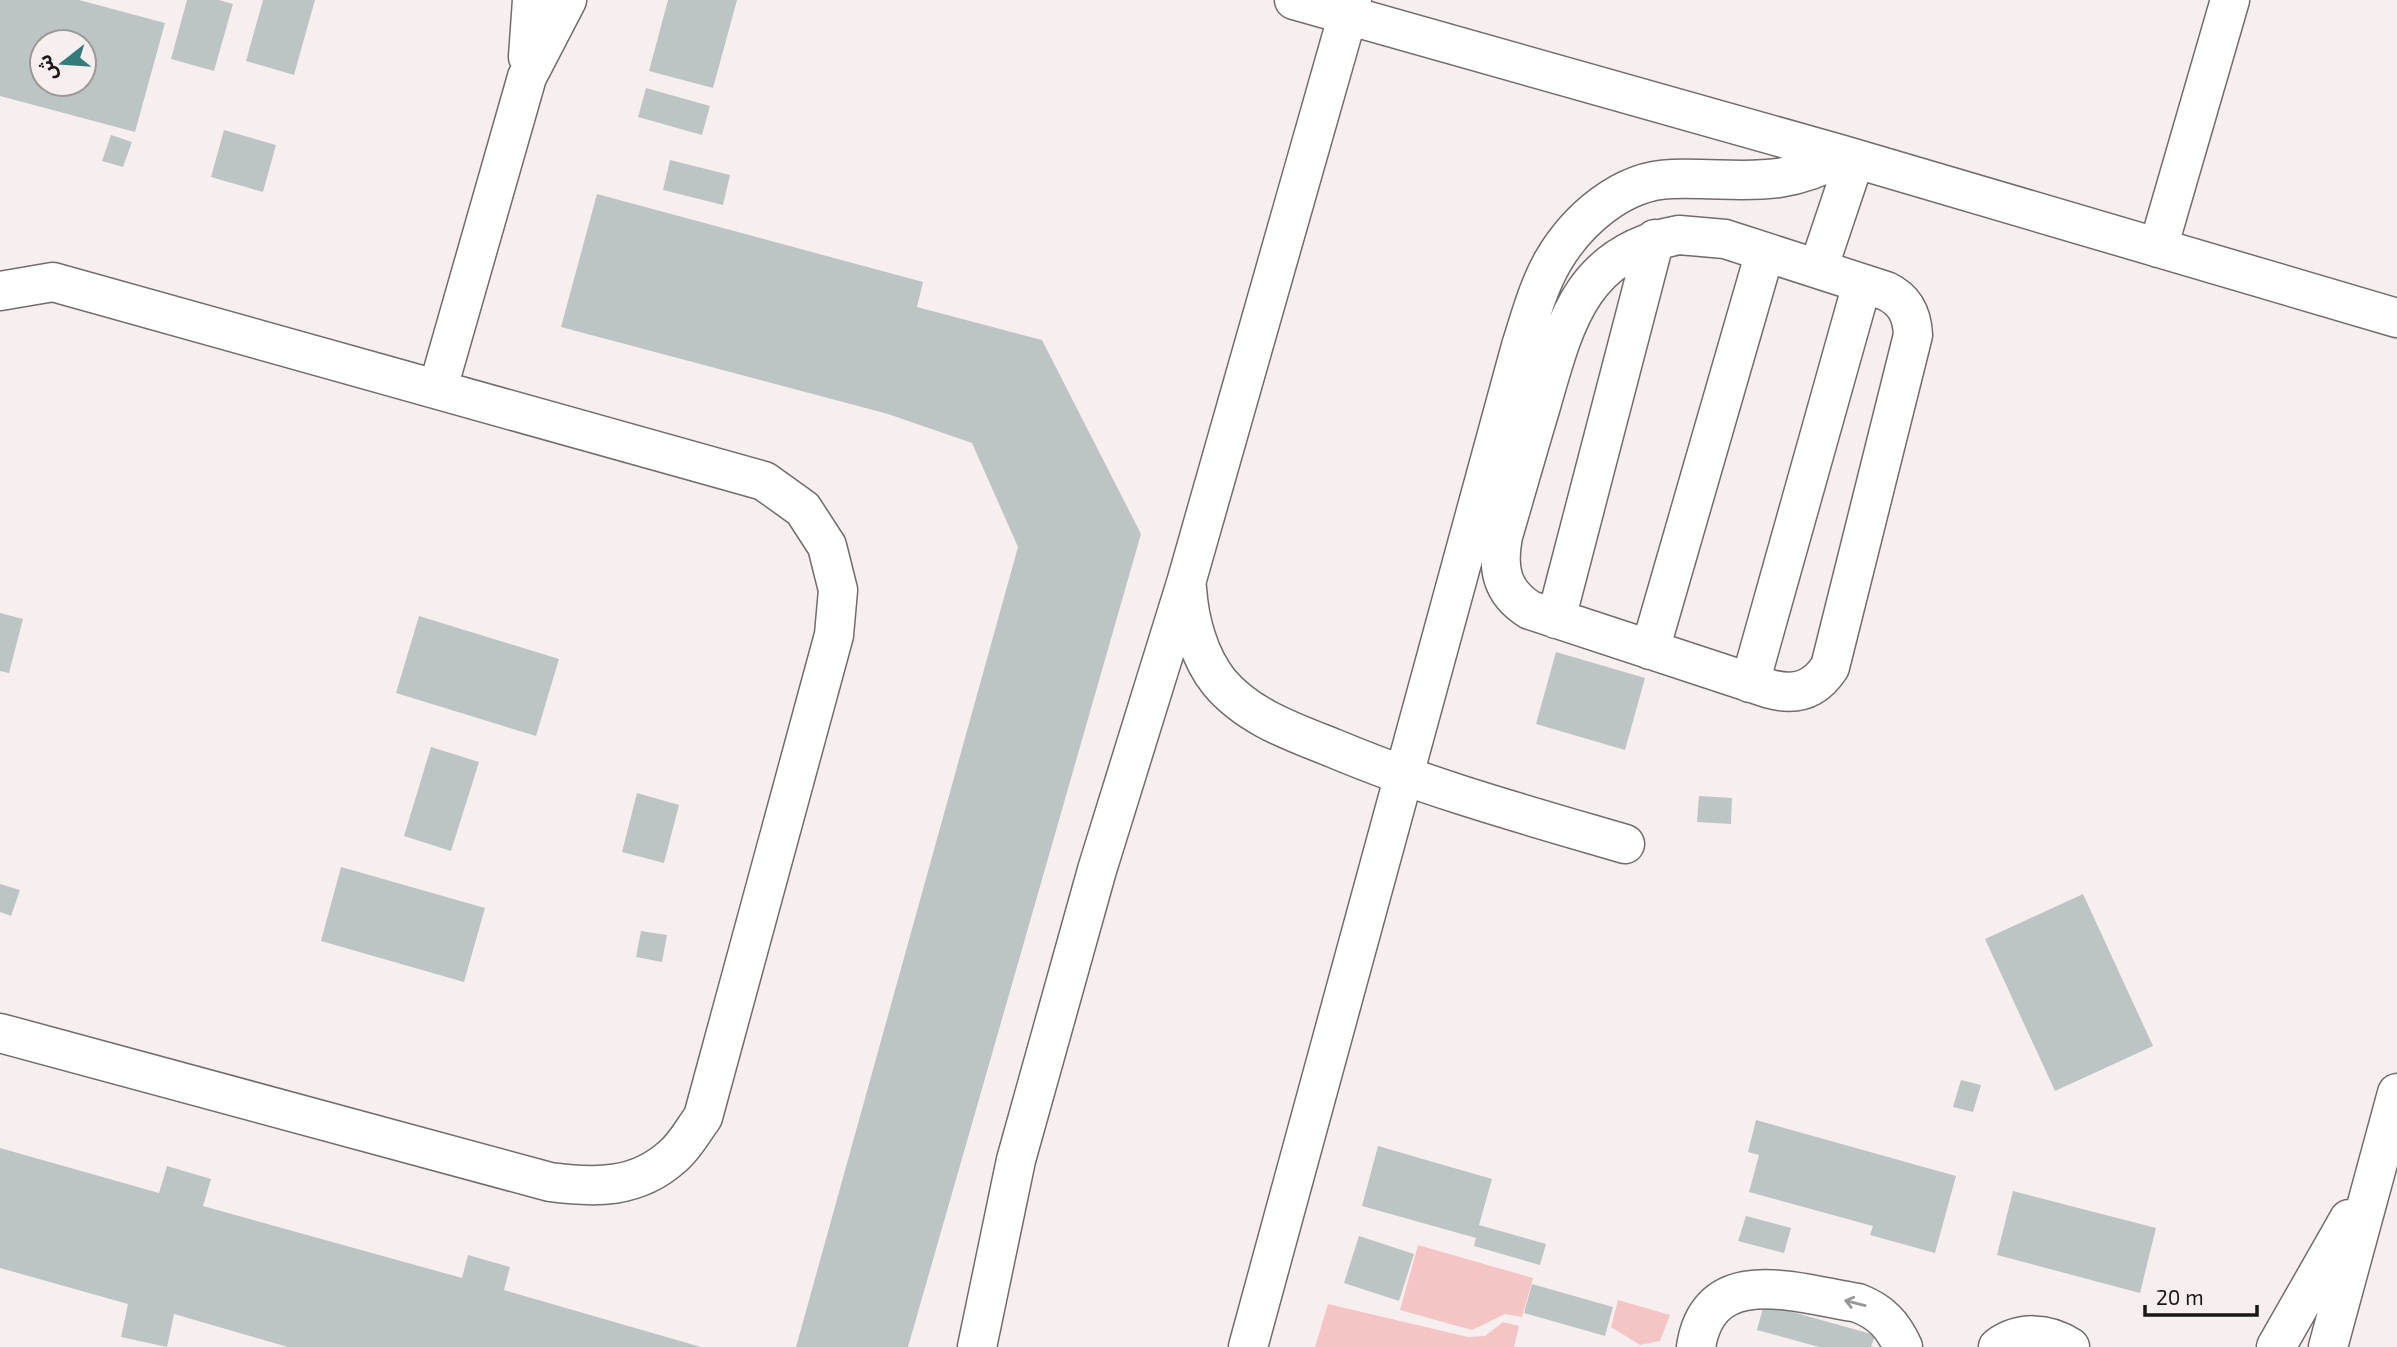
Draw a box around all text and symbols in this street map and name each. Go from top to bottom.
north arrow [28,28,98,98]
text: ش [31,52,61,84]
scale bar [2145,1274,2257,1318]
text: 20 m [2156,1284,2204,1309]
one-way arrow [1844,1296,1867,1310]

